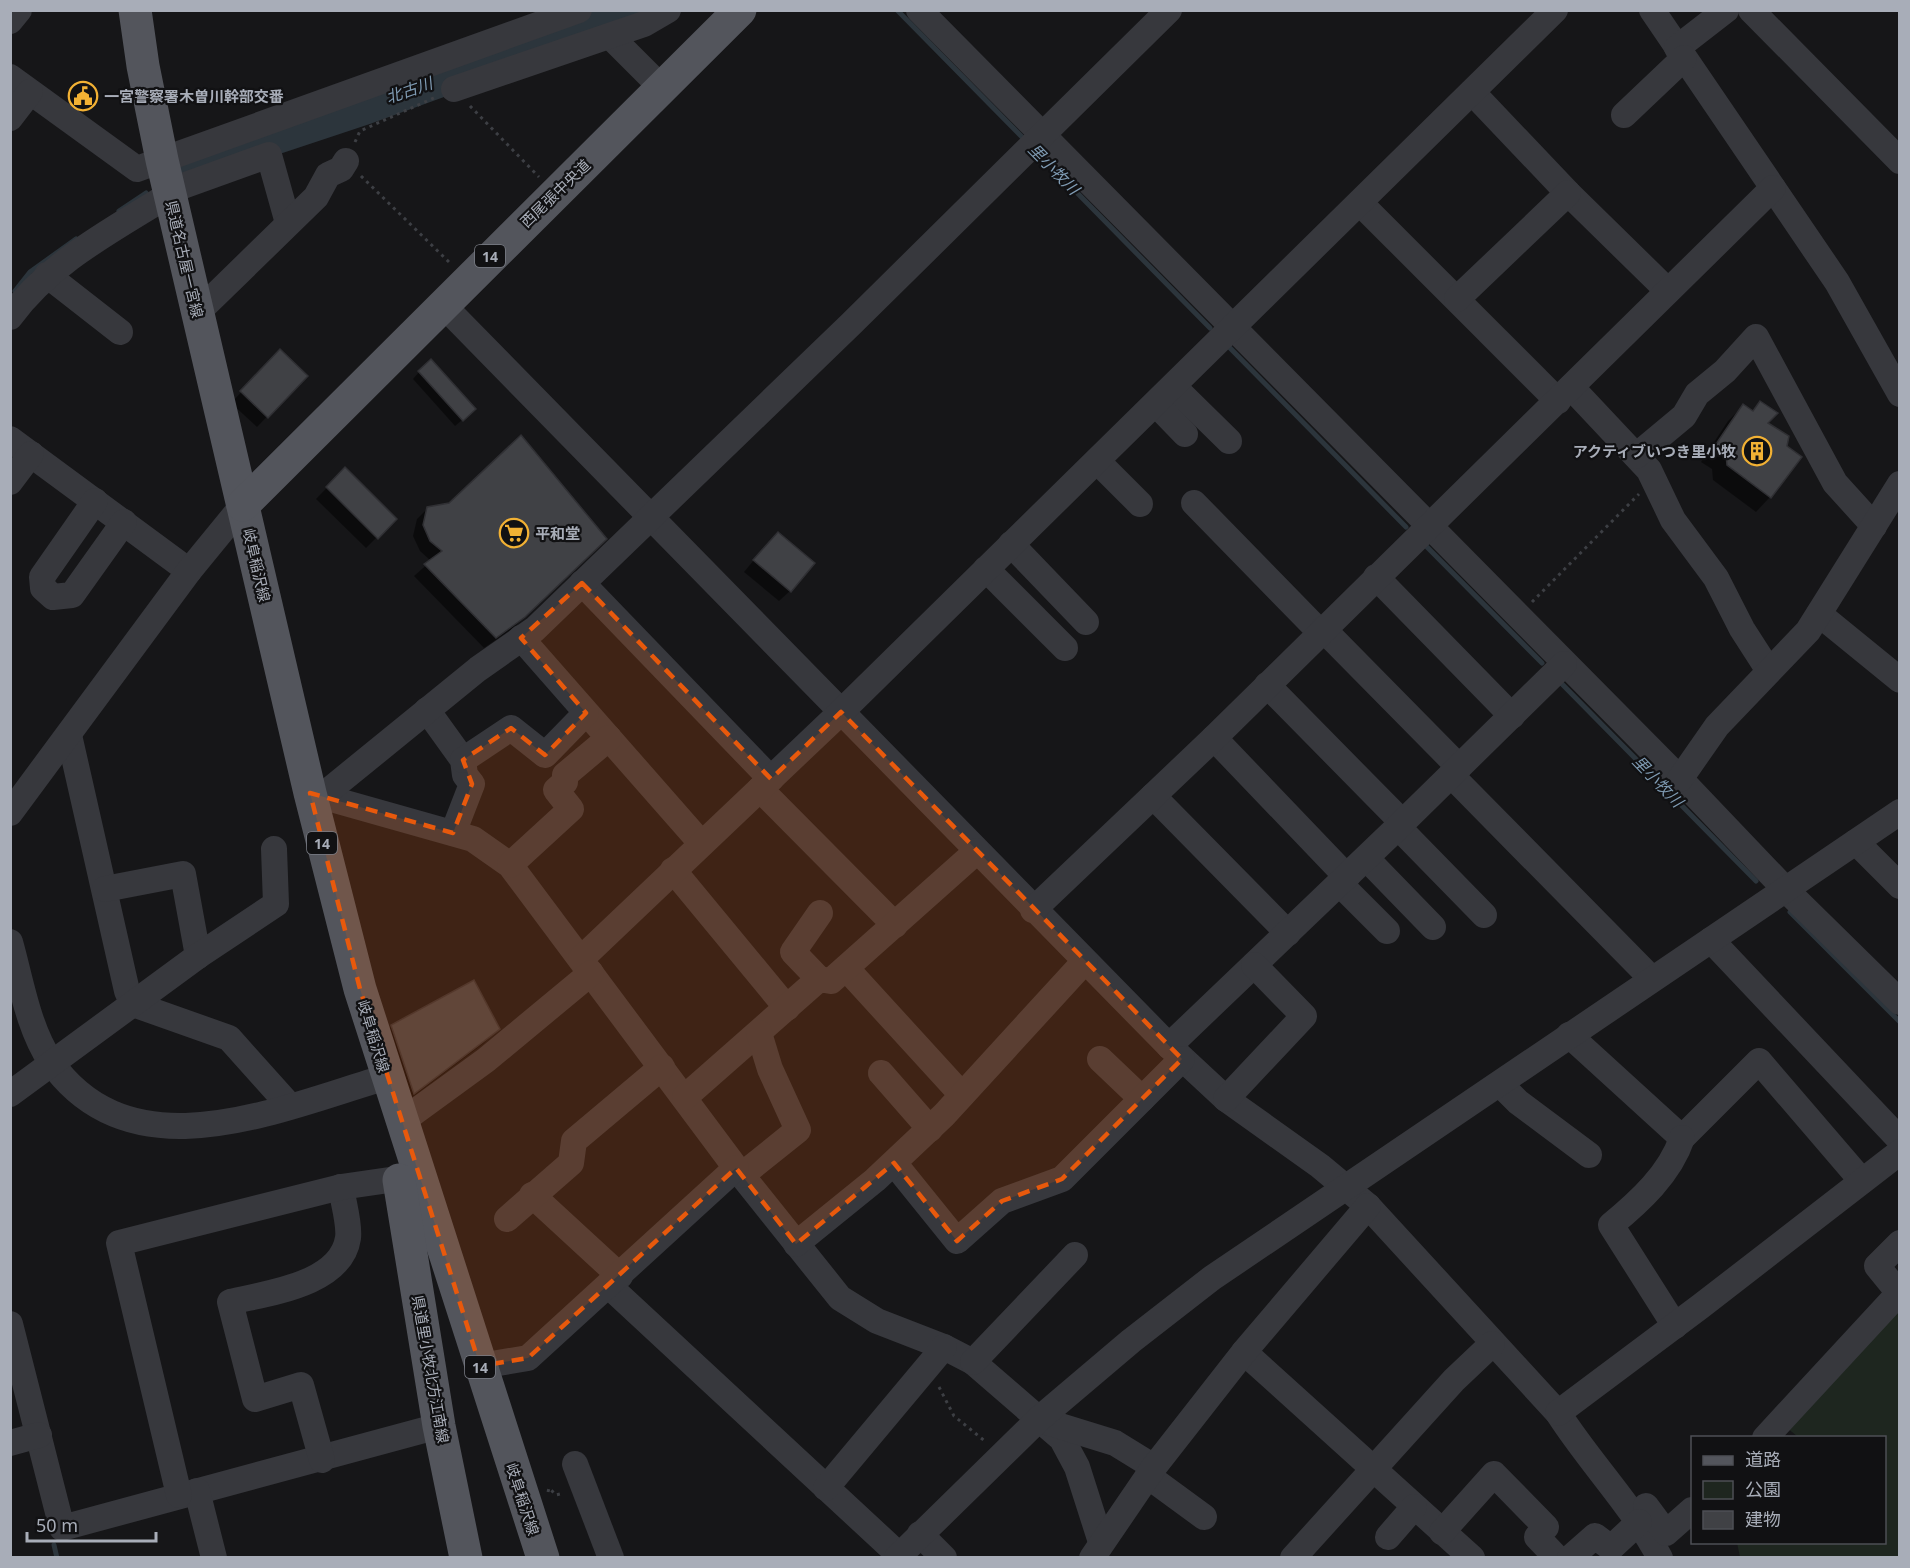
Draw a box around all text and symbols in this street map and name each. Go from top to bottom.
water label: 北古川 [383,71,437,108]
public building icon: 一宮警察署木曽川幹部交番 [67,80,99,112]
place label: 一宮警察署木曽川幹部交番 [104,86,284,106]
water label: 里小牧川 [1024,139,1086,201]
street label: 西尾張中央道 [516,155,594,231]
street label: 県道名古屋一宮線 [162,198,208,320]
road number: 14 [475,245,505,267]
building icon: アクティブいつき里小牧 [1741,435,1773,467]
place label: アクティブいつき里小牧 [1573,441,1736,461]
supermarket icon: 平和堂 [498,517,530,549]
place label: 平和堂 [535,523,580,543]
street label: 岐阜稲沢線 [239,526,275,604]
water label: 里小牧川 [1628,750,1690,813]
road number: 14 [307,832,337,854]
street label: 岐阜稲沢線 [353,997,395,1075]
street label: 県道里小牧北方江南線 [408,1293,454,1445]
road number: 14 [465,1356,495,1378]
legend [1691,1436,1886,1544]
text: 道路 [1745,1447,1781,1471]
street label: 岐阜稲沢線 [502,1460,544,1538]
text: 公園 [1745,1477,1781,1501]
scale bar [27,1505,156,1543]
text: 建物 [1745,1507,1781,1531]
text: 50 m [36,1513,78,1537]

